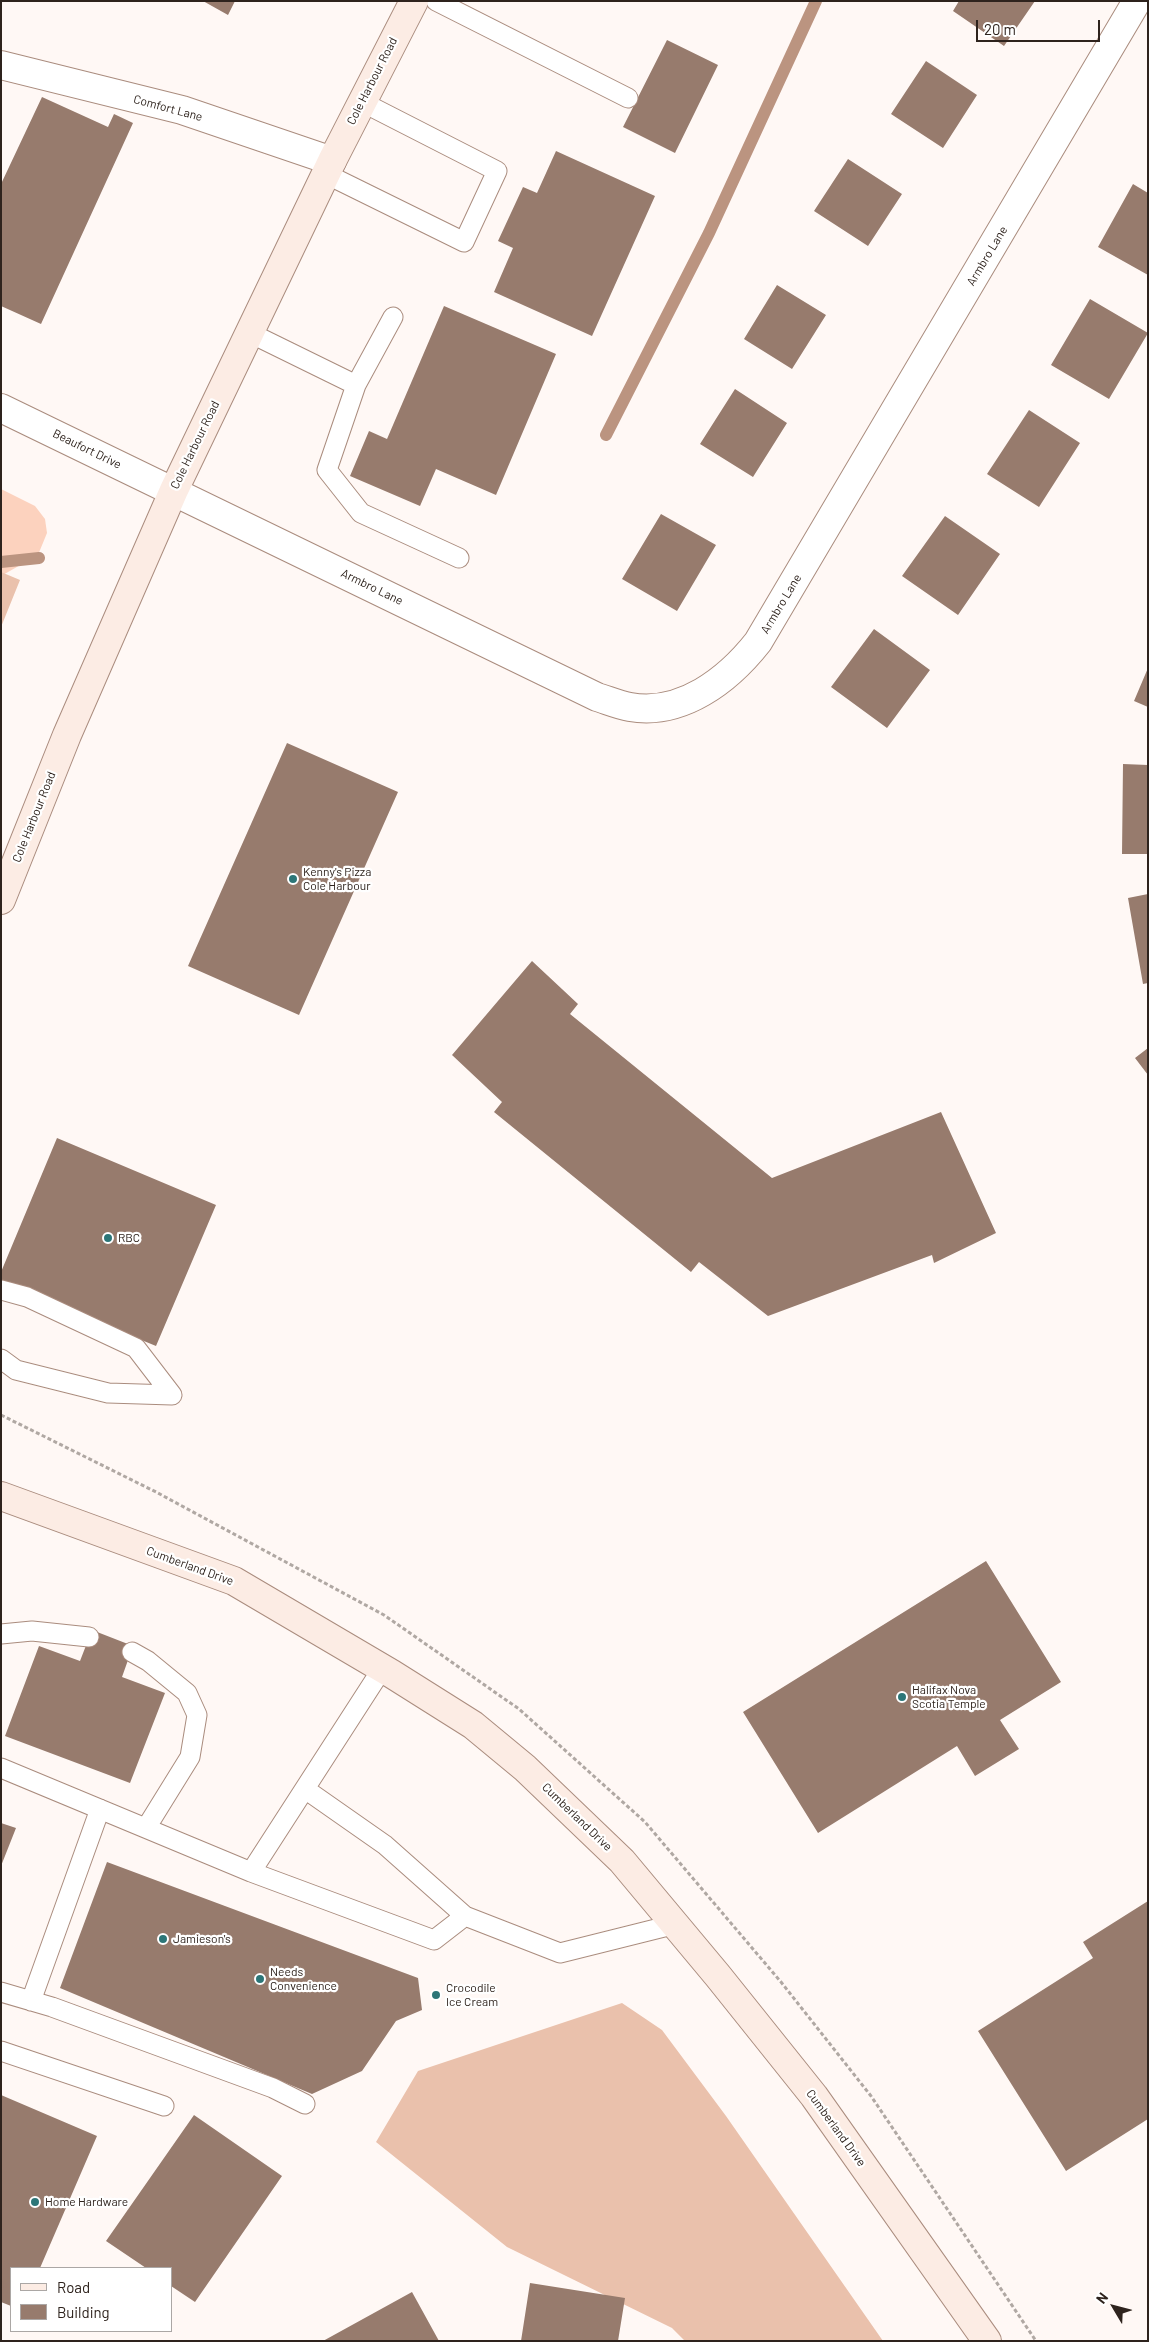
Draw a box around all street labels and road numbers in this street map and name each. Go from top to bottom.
street label: Cole Harbour Road [344,35,400,127]
street label: Comfort Lane [132,92,204,124]
street label: Armbro Lane [964,224,1010,288]
street label: Cole Harbour Road [167,398,223,492]
street label: Beaufort Drive [50,426,124,472]
street label: Armbro Lane [339,566,405,608]
street label: Armbro Lane [758,572,804,636]
street label: Cole Harbour Road [9,770,59,864]
street label: Cumberland Drive [144,1544,236,1588]
street label: Cumberland Drive [539,1780,615,1854]
street label: Cumberland Drive [803,2087,869,2169]

